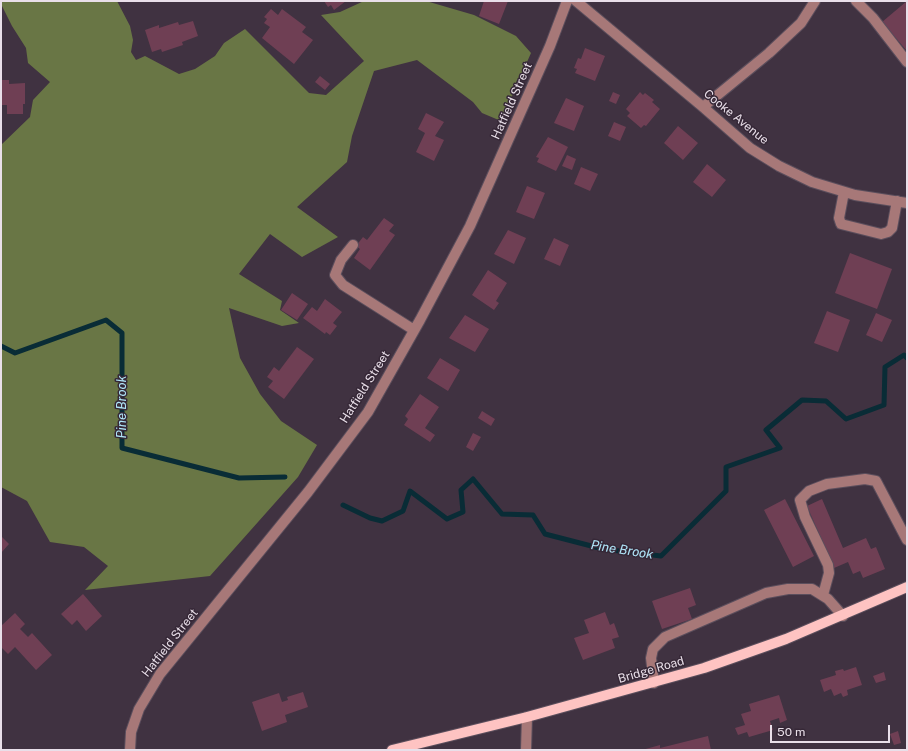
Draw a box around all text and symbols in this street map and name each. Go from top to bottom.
street label: Hatfield Street [489,60,535,142]
street label: Cooke Avenue [701,86,771,148]
street label: Hatfield Street [337,348,393,426]
water label: Pine Brook [114,375,130,439]
water label: Pine Brook [590,537,654,563]
street label: Hatfield Street [139,606,201,680]
street label: Bridge Road [616,654,686,686]
scale bar [772,717,892,743]
text: 50 m [777,725,805,739]

